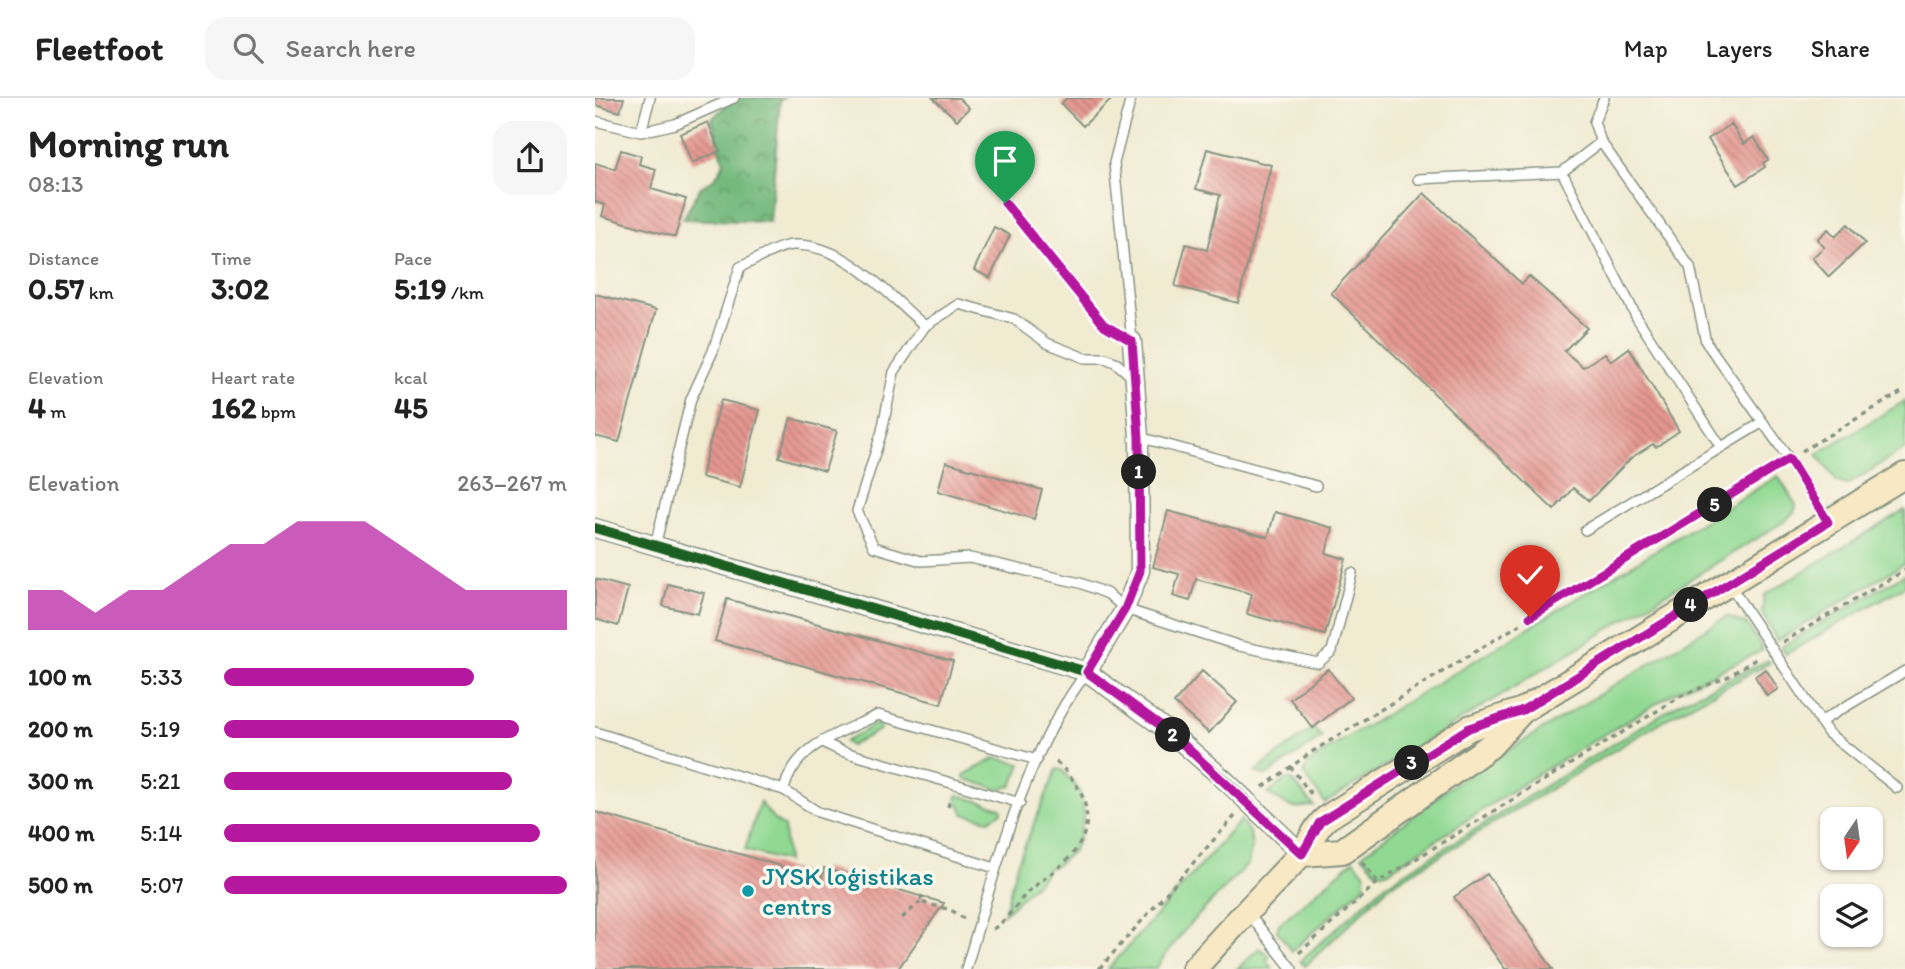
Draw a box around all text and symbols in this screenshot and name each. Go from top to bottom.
search box [205,17,695,80]
text: Fleetfoot [35,29,163,68]
icon: search [229,29,267,67]
text: Search here [285,32,416,64]
text: Map [1624,34,1668,63]
text: Layers [1706,34,1773,63]
text: Share [1811,34,1870,63]
text: Morning run [28,121,229,167]
button: share [493,121,567,195]
pin [975,131,1035,203]
icon: arrive [986,142,1024,180]
text: 08:13 [28,170,84,198]
text: Distance [28,247,99,270]
text: Time [211,247,252,270]
text: Pace [394,247,432,270]
text: 0.57 [28,270,85,307]
text: 3:02 [211,270,269,307]
text: 5:19 [394,270,447,307]
text: km [85,281,114,304]
text: /km [447,281,484,304]
text: Elevation [28,366,104,389]
text: Heart rate [211,366,295,389]
text: kcal [394,366,428,389]
text: 4 [28,389,46,426]
text: 162 [211,389,257,426]
text: 45 [394,389,428,426]
text: m [46,400,66,423]
text: bpm [257,400,296,423]
pin: 1 [1121,454,1157,490]
text: 1 [1134,460,1143,483]
text: Elevation [28,469,119,497]
text: 263–267 m [457,469,567,497]
pin: 5 [1697,488,1733,522]
text: 5 [1710,493,1719,516]
pin [1500,545,1560,617]
icon: check [1511,556,1549,594]
pin: 4 [1673,588,1709,622]
text: 4 [1685,593,1696,616]
text: 100 m [28,663,92,691]
text: 5:33 [140,663,183,691]
text: 200 m [28,715,93,743]
text: 5:19 [140,715,180,743]
pin: 2 [1155,718,1191,752]
text: 2 [1168,723,1178,746]
pin: 3 [1395,746,1429,780]
text: 3 [1406,751,1417,774]
text: 300 m [28,767,93,795]
text: 5:21 [140,767,180,795]
north arrow [1820,807,1883,870]
map controls [1820,807,1883,947]
text: 400 m [28,819,95,847]
text: 5:14 [140,819,182,847]
place label: JYSK loģistikas centrs [762,860,934,922]
text: 500 m [28,871,93,899]
text: 5:07 [140,871,183,899]
marker: JYSK loģistikas centrs [740,883,756,899]
button: layers [1820,884,1883,947]

